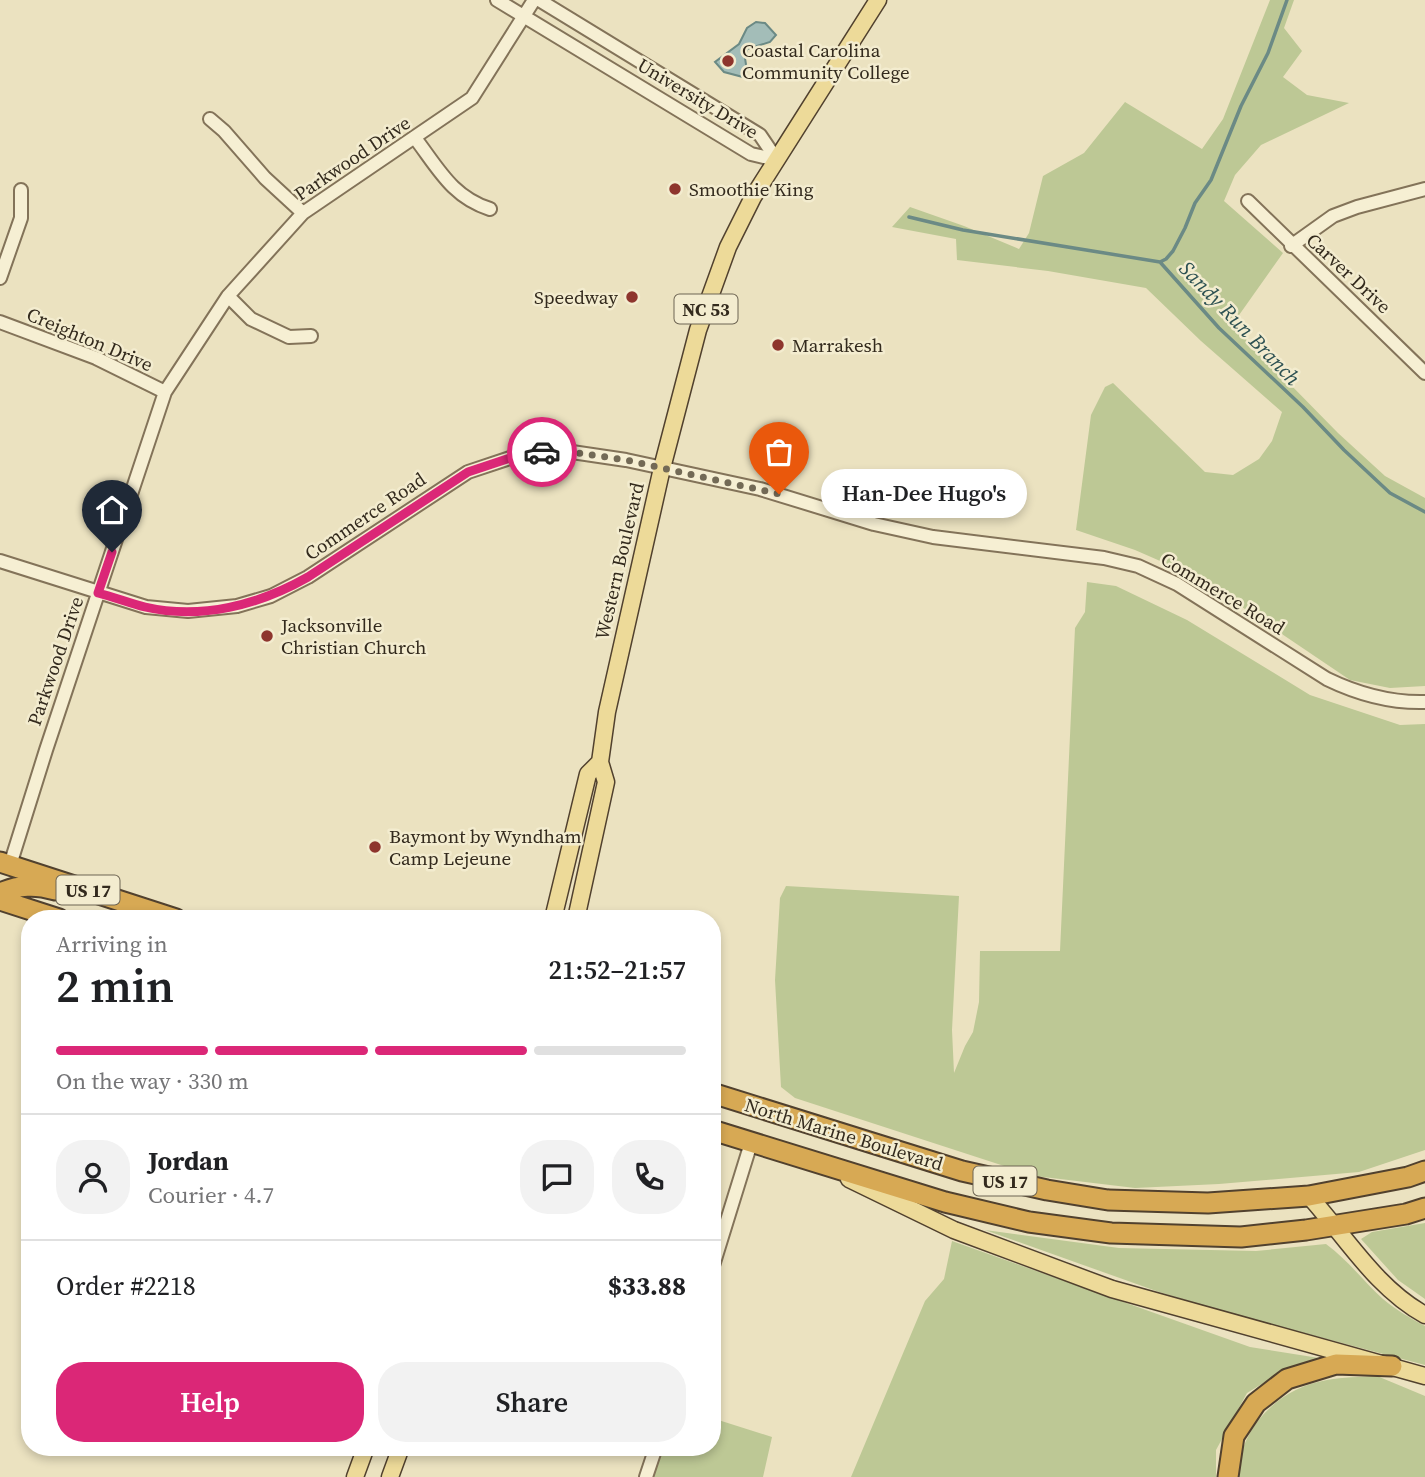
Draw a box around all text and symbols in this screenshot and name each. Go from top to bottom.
place label: Coastal Carolina Community College [742,37,910,85]
street label: University Drive [633,52,763,144]
marker: Coastal Carolina Community College [720,53,736,69]
street label: Parkwood Drive [289,109,415,207]
place label: Smoothie King [689,176,814,202]
marker: Smoothie King [667,181,683,197]
street label: Carver Drive [1301,227,1397,319]
water label: Sandy Run Branch [1173,254,1308,392]
place label: Speedway [534,284,618,310]
marker: Speedway [624,289,640,305]
road number: NC 53 [674,295,738,324]
street label: Creighton Drive [23,301,157,377]
place label: Marrakesh [792,332,883,358]
marker: Marrakesh [770,337,786,353]
courier [507,417,577,487]
pin [749,422,809,494]
icon: car [523,433,561,471]
icon: bag [760,433,798,471]
street label: Commerce Road [299,466,431,566]
callout: Han-Dee Hugo's [821,470,1028,518]
text: Han-Dee Hugo's [842,477,1006,509]
pin [82,480,142,552]
street label: Western Boulevard [588,480,650,642]
icon: home [93,491,131,529]
street label: Commerce Road [1156,546,1290,640]
street label: Parkwood Drive [21,593,89,729]
place label: Jacksonville Christian Church [280,612,426,660]
marker: Jacksonville Christian Church [259,628,275,644]
place label: Baymont by Wyndham Camp Lejeune [389,823,582,871]
marker: Baymont by Wyndham Camp Lejeune [367,839,383,855]
road number: US 17 [56,876,119,904]
text: Arriving in [56,928,168,960]
text: 21:52–21:57 [549,952,686,988]
text: 2 min [56,954,174,1017]
text: On the way · 330 m [56,1065,249,1097]
street label: North Marine Boulevard [742,1091,947,1177]
button: person [56,1140,130,1214]
button: chat [520,1140,594,1214]
button: phone [612,1140,686,1214]
text: Jordan [148,1143,229,1179]
road number: US 17 [974,1166,1036,1196]
text: Courier · 4.7 [148,1179,274,1211]
text: Order #2218 [56,1268,196,1304]
text: $33.88 [608,1268,686,1304]
button: Help [56,1362,364,1442]
button: Share [378,1362,686,1442]

